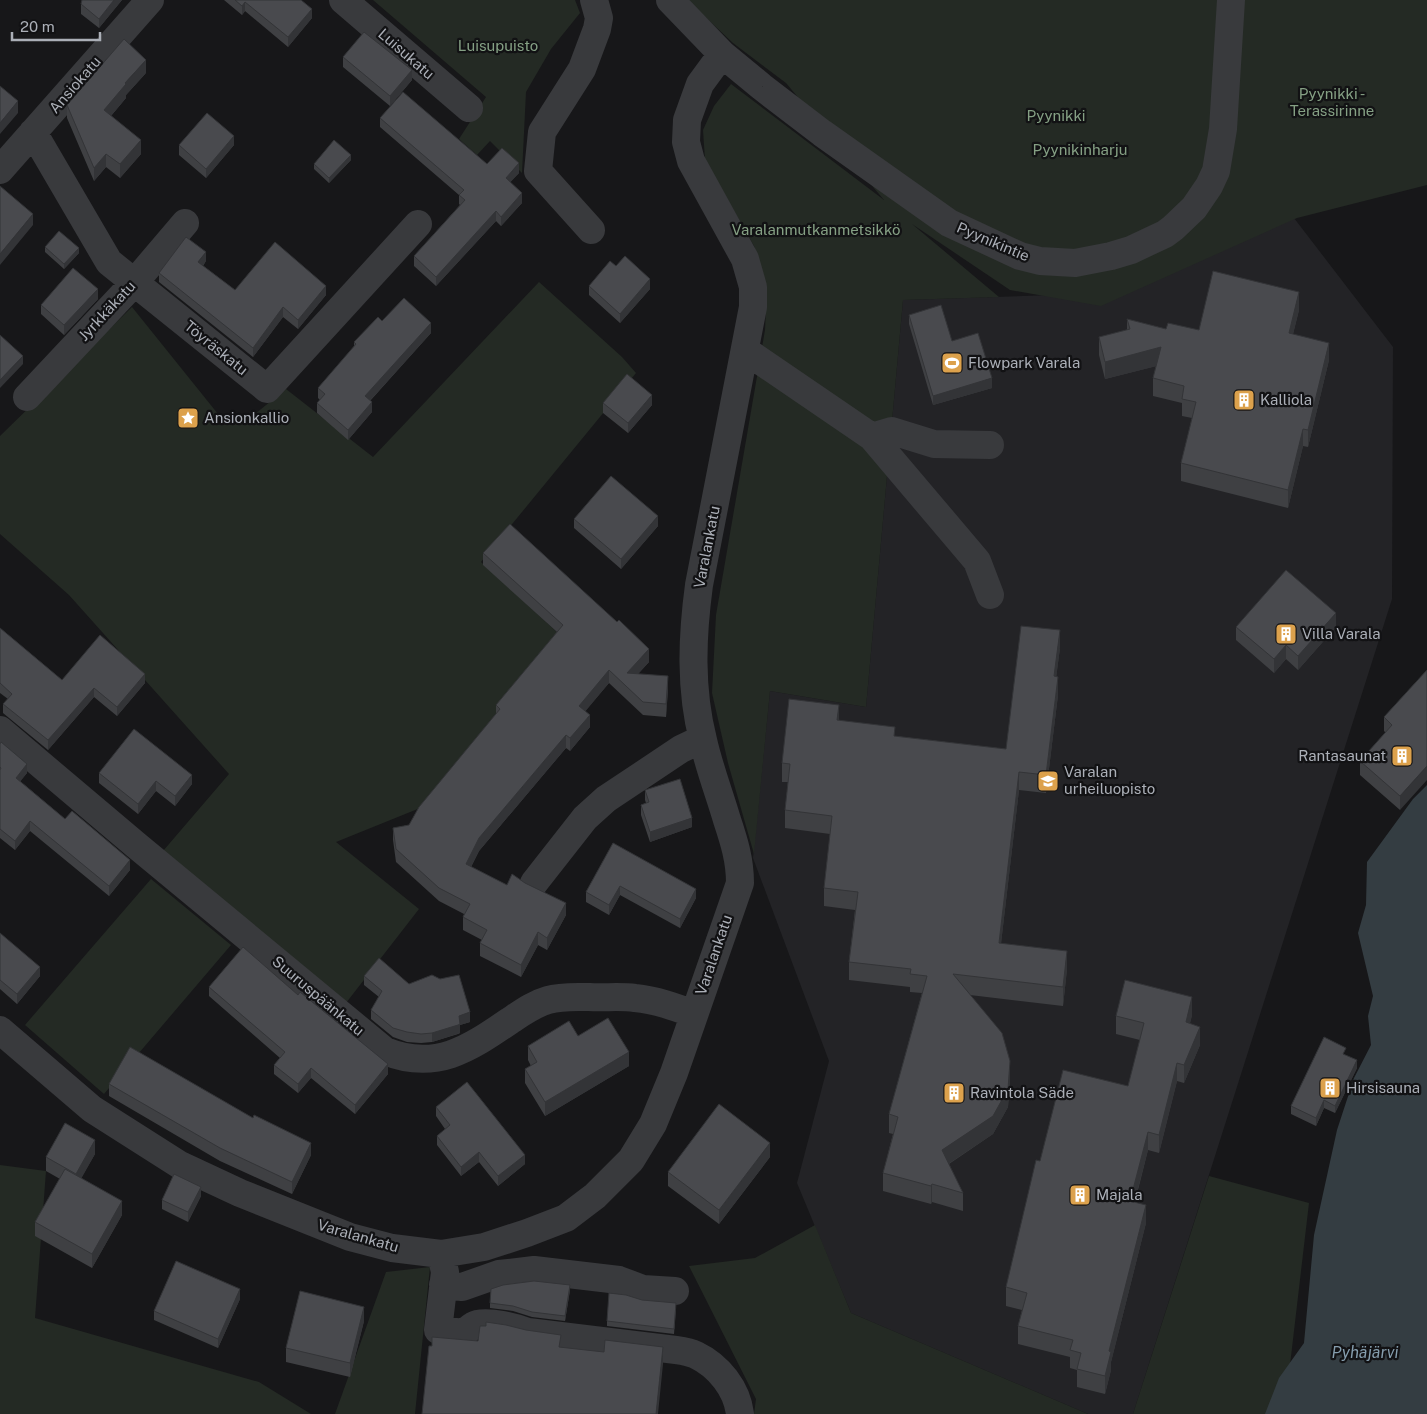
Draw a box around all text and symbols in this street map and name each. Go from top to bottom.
scale bar [12,10,100,42]
text: 20 m [20,18,55,35]
street label: Luisukatu [375,25,438,82]
park label: Luisupuisto [458,37,538,54]
street label: Ansiokatu [45,53,104,117]
park label: Pyynikki - Terassirinne [1290,85,1374,119]
park label: Pyynikki [1026,107,1086,124]
park label: Pyynikinharju [1033,141,1127,158]
street label: Pyynikintie [954,219,1032,264]
park label: Varalanmutkanmetsikkö [731,221,901,238]
street label: Jyrkkäkatu [75,277,139,344]
street label: Töyräskatu [181,317,251,378]
sports icon: Flowpark Varala [940,351,964,375]
place label: Flowpark Varala [968,354,1080,371]
building icon: Kalliola [1232,388,1256,412]
place label: Kalliola [1260,391,1312,408]
place icon: Ansionkallio [176,406,200,430]
place label: Ansionkallio [204,409,289,426]
street label: Varalankatu [690,504,723,590]
building icon: Villa Varala [1274,622,1298,646]
place label: Villa Varala [1302,625,1381,642]
building icon: Rantasaunat [1390,744,1414,768]
place label: Rantasaunat [1298,747,1386,764]
place label: Varalan urheiluopisto [1064,763,1155,797]
school or university icon: Varalan urheiluopisto [1036,769,1060,793]
street label: Varalankatu [692,912,735,997]
street label: Suuruspäänkatu [269,952,368,1039]
building icon: Hirsisauna [1318,1076,1342,1100]
place label: Hirsisauna [1346,1079,1420,1096]
building icon: Ravintola Säde [942,1081,966,1105]
place label: Ravintola Säde [970,1084,1074,1101]
building icon: Majala [1068,1183,1092,1207]
place label: Majala [1096,1186,1143,1203]
street label: Varalankatu [316,1216,401,1255]
water label: Pyhäjärvi [1332,1343,1398,1362]

